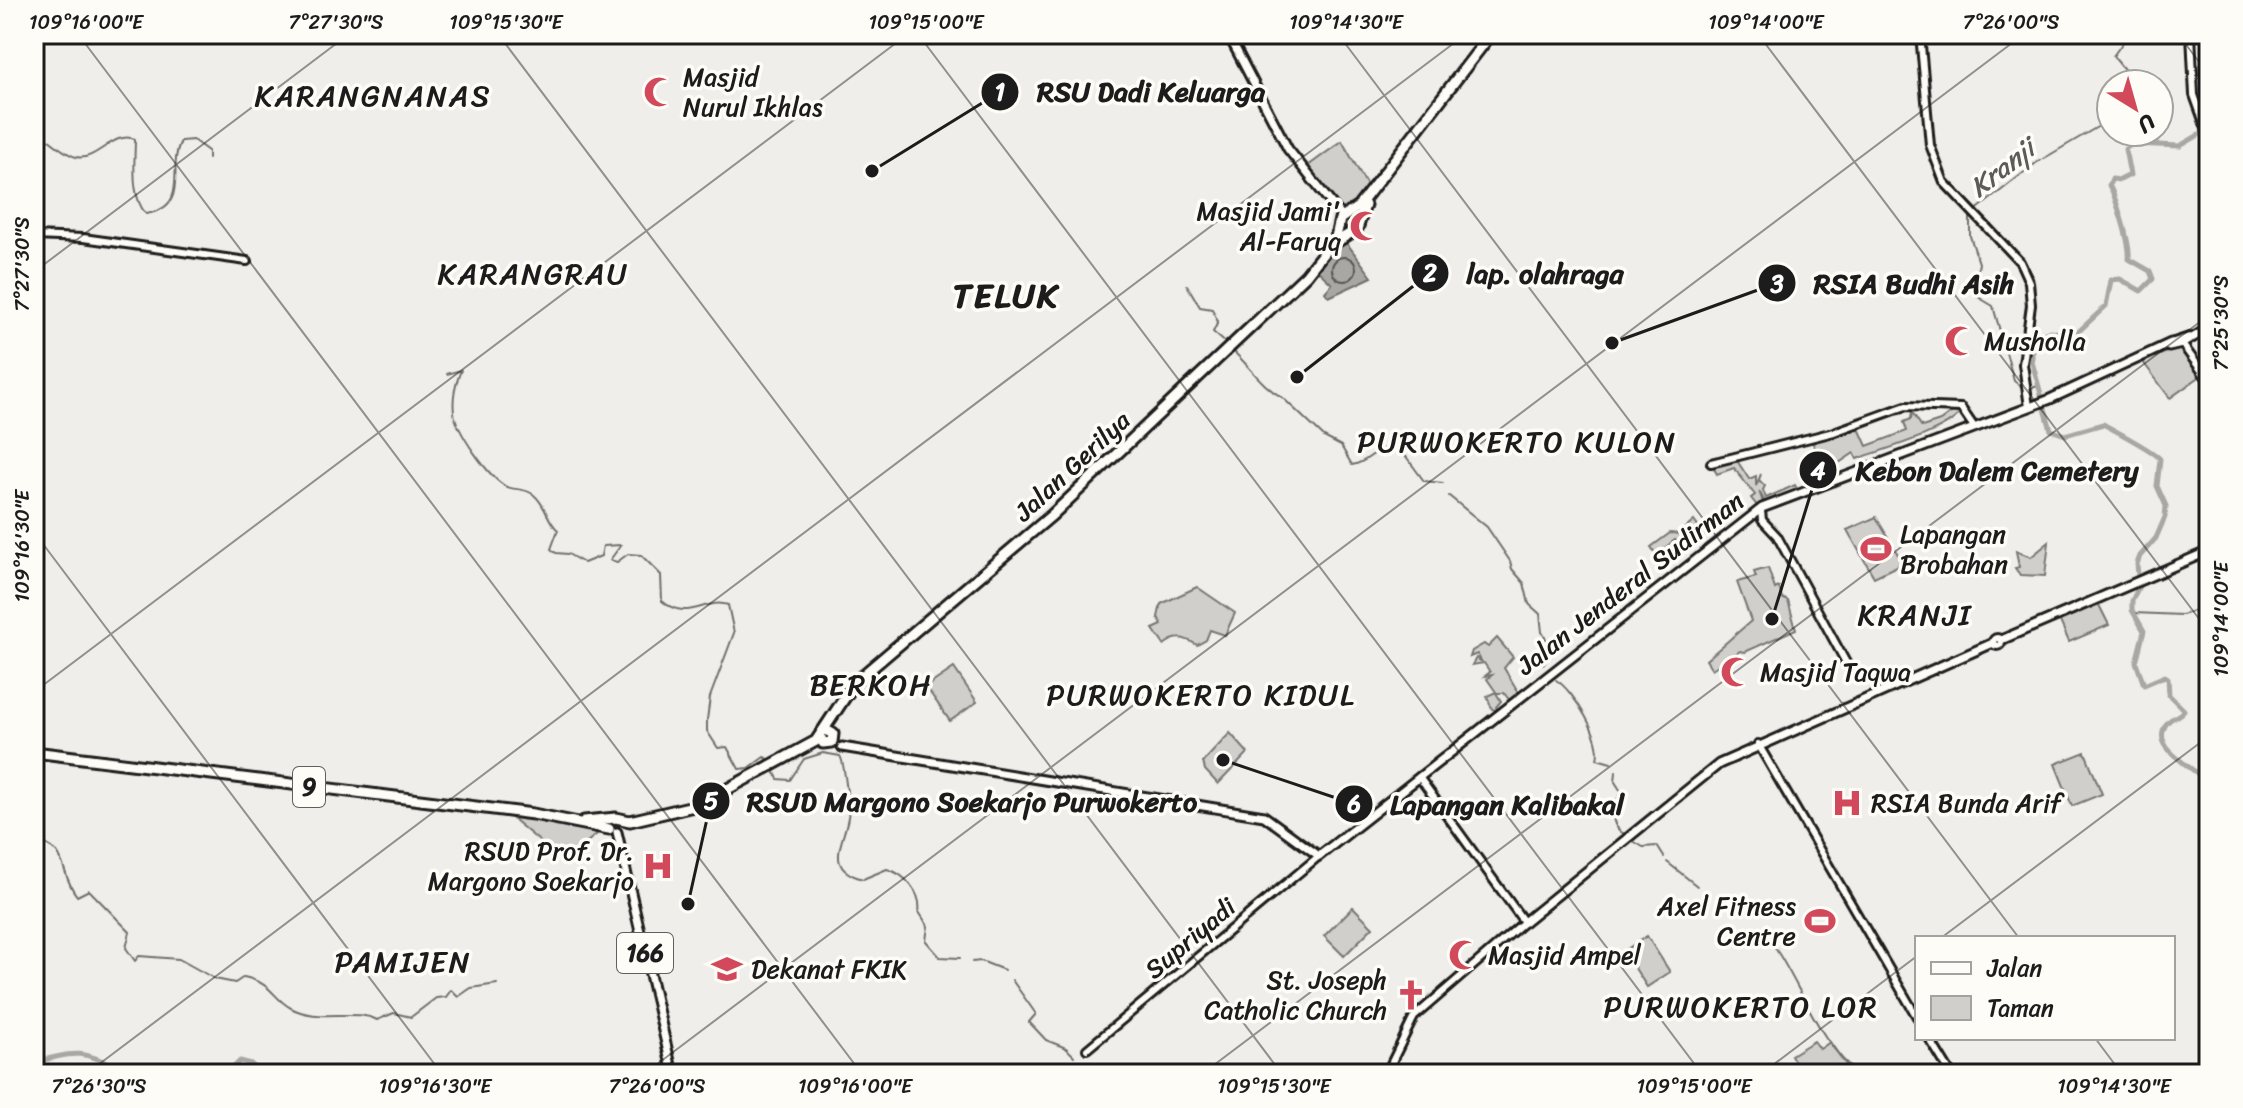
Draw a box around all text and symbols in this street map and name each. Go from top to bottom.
text: 109°16'00"E [29,5,145,40]
text: 7°27'30"S [289,5,384,40]
text: 109°15'30"E [449,5,565,40]
text: 109°15'00"E [869,5,985,40]
text: 109°14'30"E [1289,5,1405,40]
text: 109°14'00"E [1708,5,1826,40]
text: 7°26'00"S [1963,5,2060,40]
place label: Masjid Nurul Ikhlas [683,54,823,130]
callout: RSU Dadi Keluarga [980,66,1282,118]
text: RSU Dadi Keluarga [1036,67,1266,116]
north arrow [2095,68,2175,148]
district label: KARANGNANAS [254,69,492,123]
text: 1 [995,71,1005,113]
mosque icon: Masjid Nurul Ikhlas [642,75,676,109]
text: U [2128,104,2164,144]
water label: Kranji [1958,123,2050,210]
place label: Masjid Jami' Al-Faruq [1197,188,1341,264]
mosque icon: Masjid Jami' Al-Faruq [1348,209,1382,243]
text: 7°27'30"S [5,216,40,311]
district label: KARANGRAU [437,247,629,301]
callout: lap. olahraga [1410,247,1639,299]
text: lap. olahraga [1465,249,1625,298]
text: 2 [1422,252,1437,294]
callout: RSIA Budhi Asih [1757,257,2031,309]
text: RSIA Budhi Asih [1813,259,2015,308]
text: 3 [1769,263,1784,305]
district label: TELUK [953,266,1060,326]
text: 7°25'30"S [2204,275,2239,371]
place label: Musholla [1984,318,2086,364]
mosque icon: Musholla [1943,324,1977,358]
street label: Jalan Gerilya [1002,398,1142,534]
district label: PURWOKERTO KULON [1357,415,1677,469]
callout: Kebon Dalem Cemetery [1798,444,2155,496]
text: Kebon Dalem Cemetery [1854,446,2140,495]
text: 4 [1811,450,1826,492]
street label: Jalan Jenderal Sudirman [1505,479,1754,688]
text: 109°16'30"E [5,488,40,602]
place label: Lapangan Brobahan [1900,511,2008,587]
sports icon: Lapangan Brobahan [1859,532,1893,566]
text: 109°14'00"E [2204,559,2239,677]
district label: KRANJI [1858,588,1973,642]
place label: Masjid Taqwa [1760,649,1911,695]
mosque icon: Masjid Taqwa [1719,655,1753,689]
district label: BERKOH [809,658,933,712]
district label: PURWOKERTO KIDUL [1046,668,1356,722]
road number: 9 [293,767,325,807]
callout: RSUD Margono Soekarjo Purwokerto [691,775,1213,827]
text: RSUD Margono Soekarjo Purwokerto [746,777,1198,826]
callout: Lapangan Kalibakal [1334,778,1640,830]
text: 5 [704,780,719,822]
text: Lapangan Kalibakal [1390,780,1625,829]
place label: RSIA Bunda Arif [1871,780,2065,826]
text: 6 [1346,783,1361,825]
hospital icon: RSIA Bunda Arif [1830,786,1864,820]
place label: RSUD Prof. Dr. Margono Soekarjo [428,828,634,904]
hospital icon: RSUD Prof. Dr. Margono Soekarjo [641,849,675,883]
place label: Axel Fitness Centre [1656,883,1796,959]
street label: Supriyadi [1133,885,1247,991]
sports icon: Axel Fitness Centre [1803,904,1837,938]
place label: Masjid Ampel [1488,932,1642,978]
road number: 166 [617,933,673,973]
district label: PAMIJEN [334,935,472,989]
legend [1915,936,2175,1040]
mosque icon: Masjid Ampel [1447,938,1481,972]
place label: Dekanat FKIK [751,946,907,992]
text: Jalan [1986,947,2042,989]
school or university icon: Dekanat FKIK [710,952,744,986]
place label: St. Joseph Catholic Church [1204,957,1387,1033]
church icon: St. Joseph Catholic Church [1394,978,1428,1012]
district label: PURWOKERTO LOR [1603,980,1879,1034]
text: Taman [1987,987,2054,1029]
text: 7°26'30"S [52,1069,147,1104]
text: 109°16'30"E [379,1069,493,1104]
text: 7°26'00"S [609,1069,706,1104]
text: 109°16'00"E [798,1069,914,1104]
text: 109°15'30"E [1217,1069,1333,1104]
text: 109°15'00"E [1637,1069,1753,1104]
text: 109°14'30"E [2057,1069,2173,1104]

